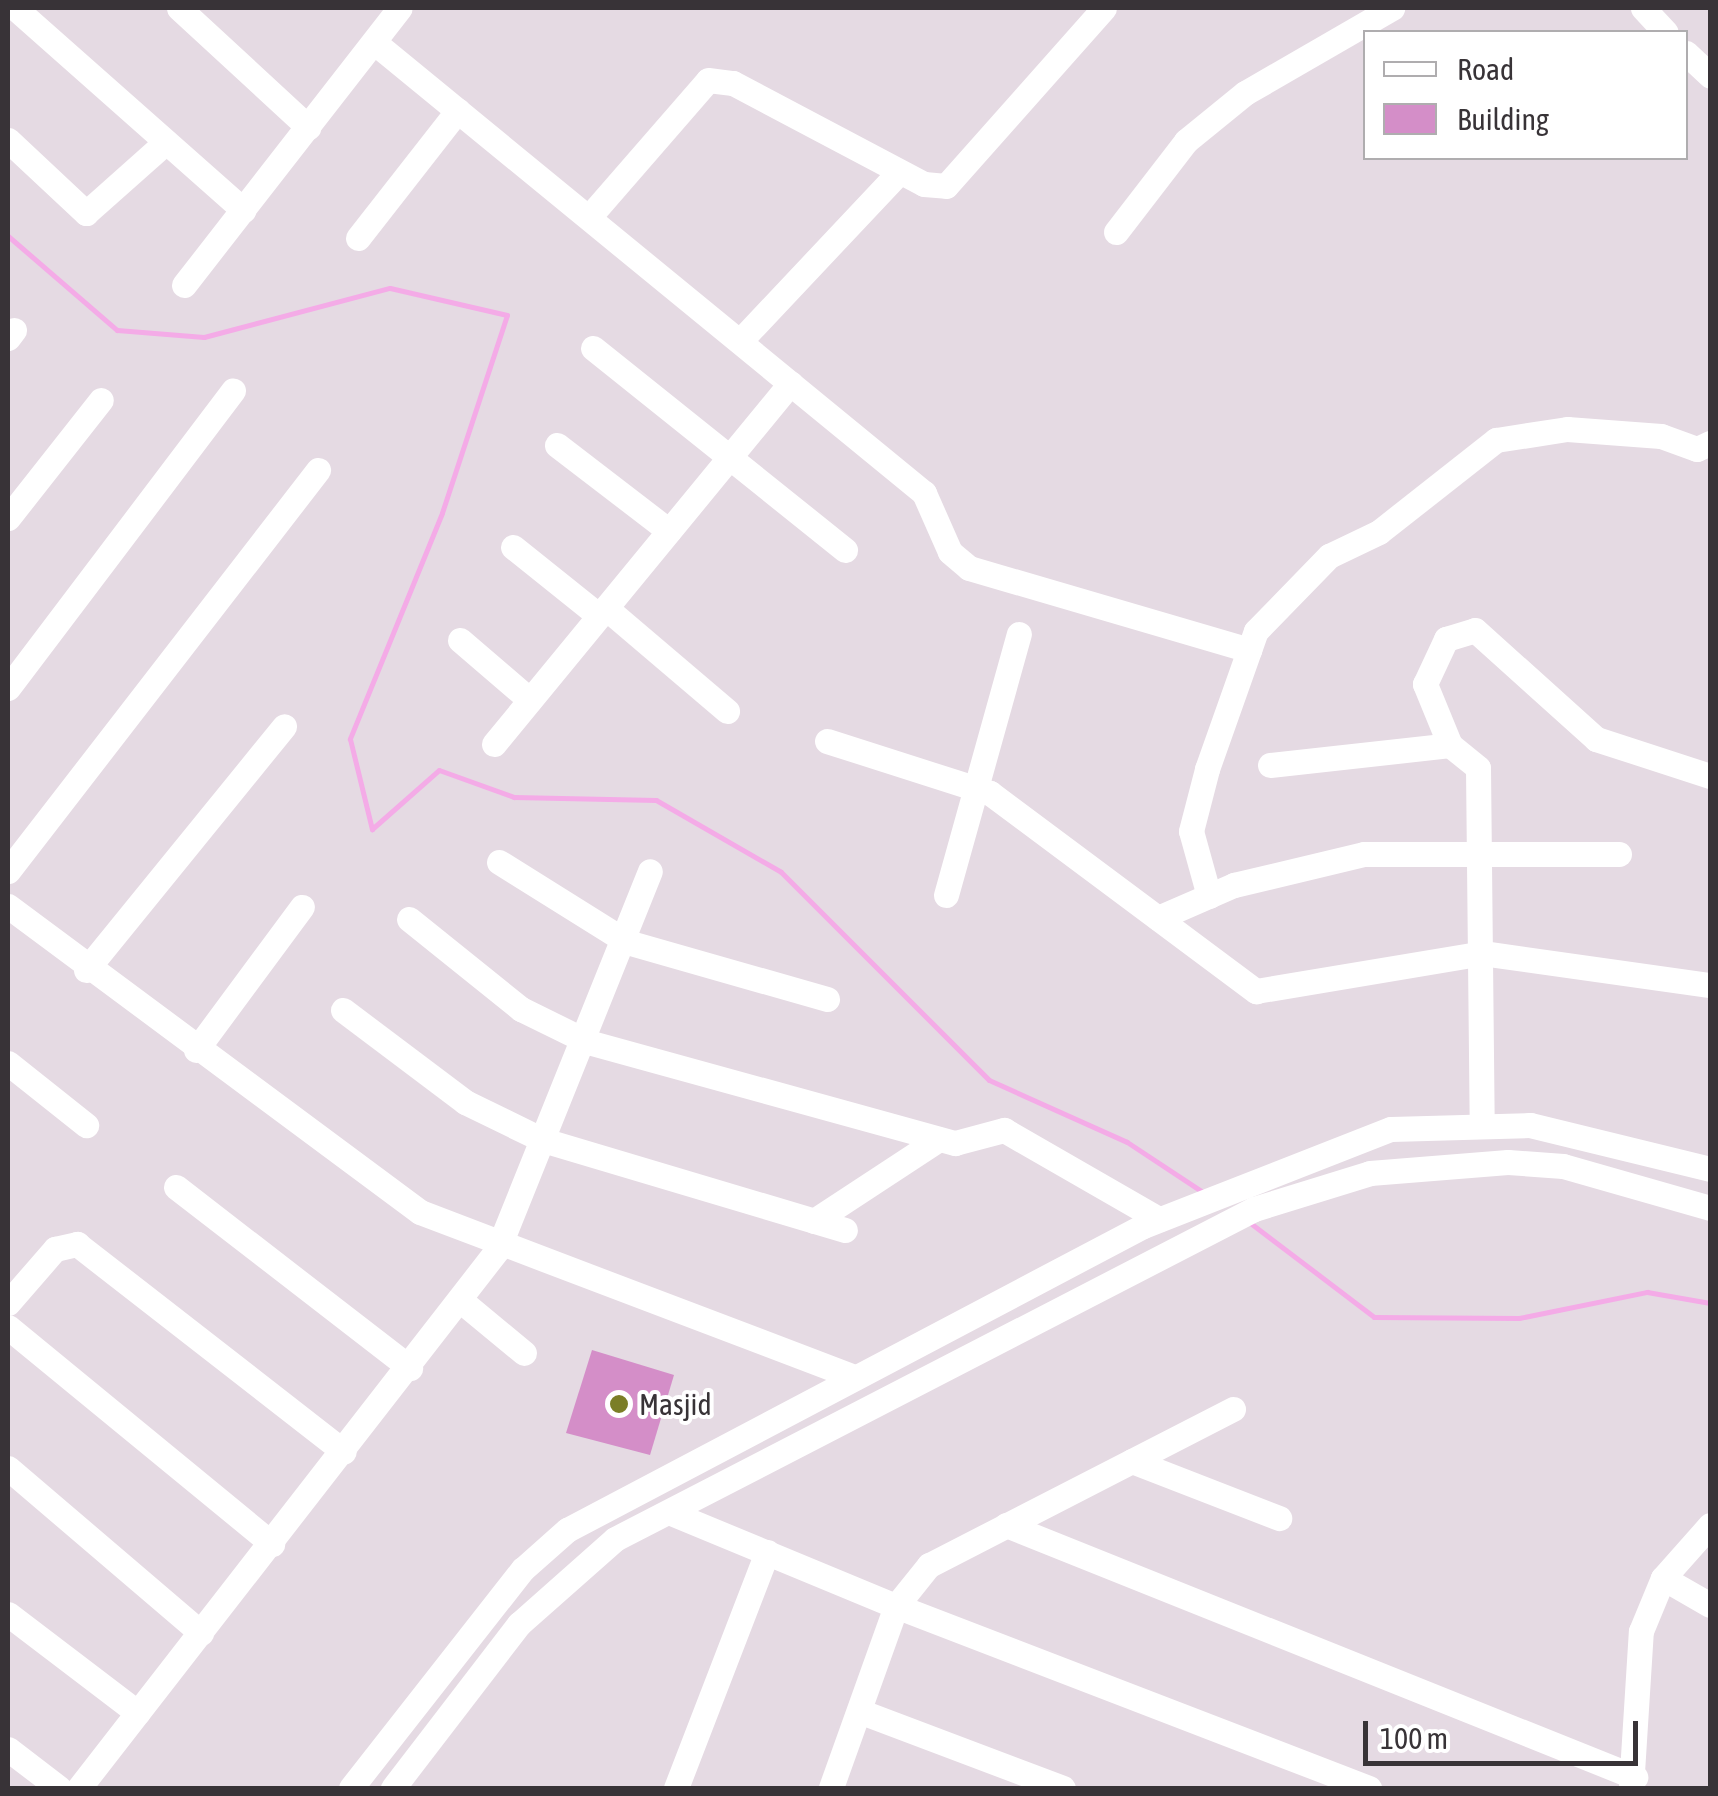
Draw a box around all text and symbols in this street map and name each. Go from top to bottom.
legend [1363,30,1688,160]
text: Road [1457,52,1514,86]
text: Building [1457,102,1549,136]
place label: Masjid [639,1386,712,1422]
marker: Masjid [608,1393,630,1415]
scale bar [1368,1701,1643,1763]
text: 100 m [1380,1721,1448,1755]

